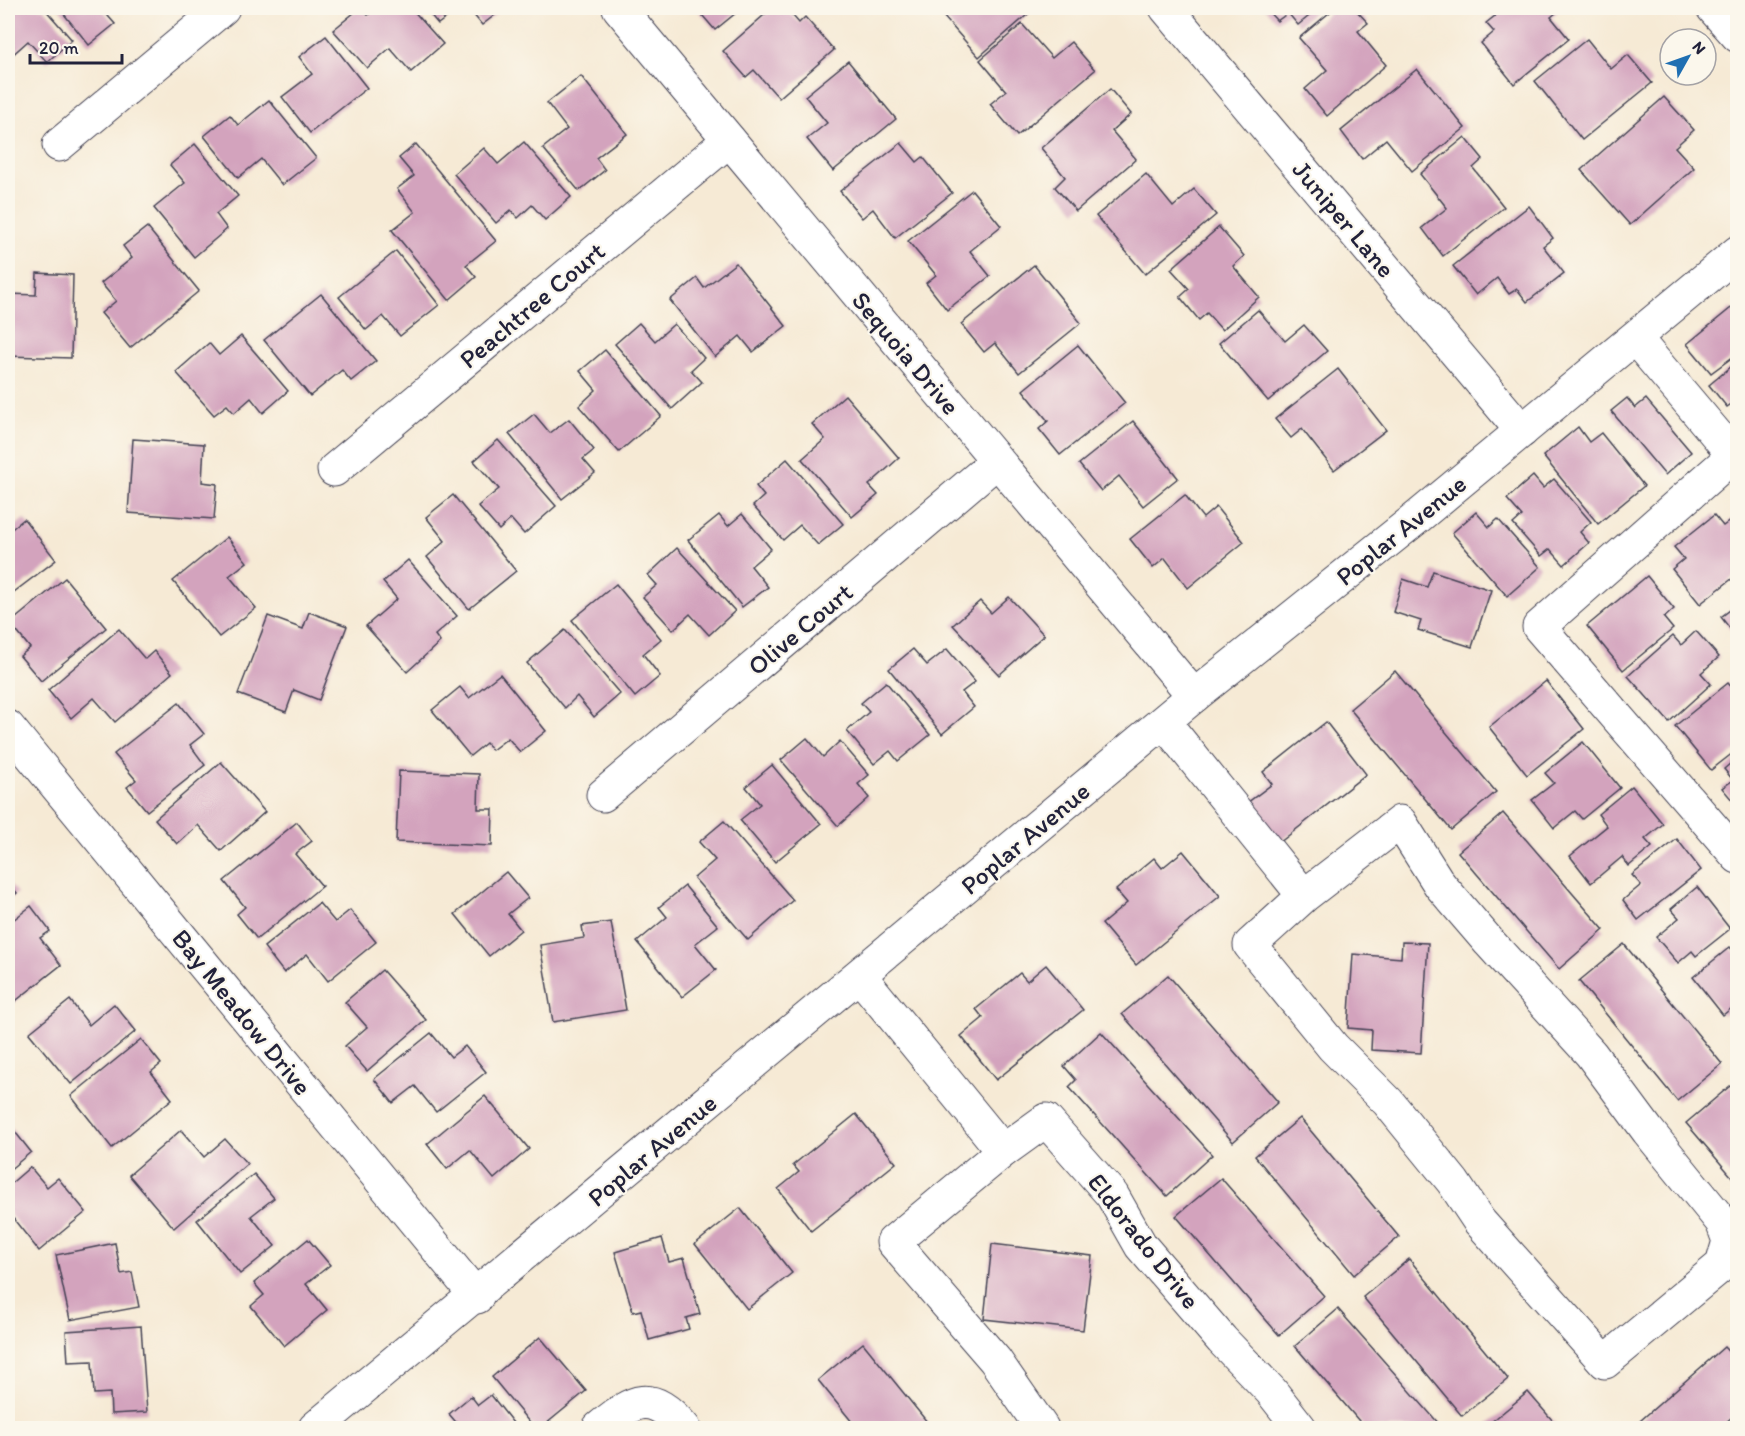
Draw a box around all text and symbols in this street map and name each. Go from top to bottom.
scale bar [30,27,122,65]
north arrow [1658,27,1718,87]
text: 20 m [39,37,79,59]
text: N [1688,37,1710,58]
street label: Juniper Lane [1286,154,1402,284]
street label: Peachtree Court [453,235,611,375]
street label: Sequoia Drive [845,285,967,421]
street label: Poplar Avenue [1329,468,1473,592]
street label: Olive Court [741,576,859,682]
street label: Poplar Avenue [954,775,1096,901]
street label: Bay Meadow Drive [165,922,319,1102]
street label: Poplar Avenue [581,1087,723,1213]
street label: Eldorado Drive [1081,1167,1207,1315]

